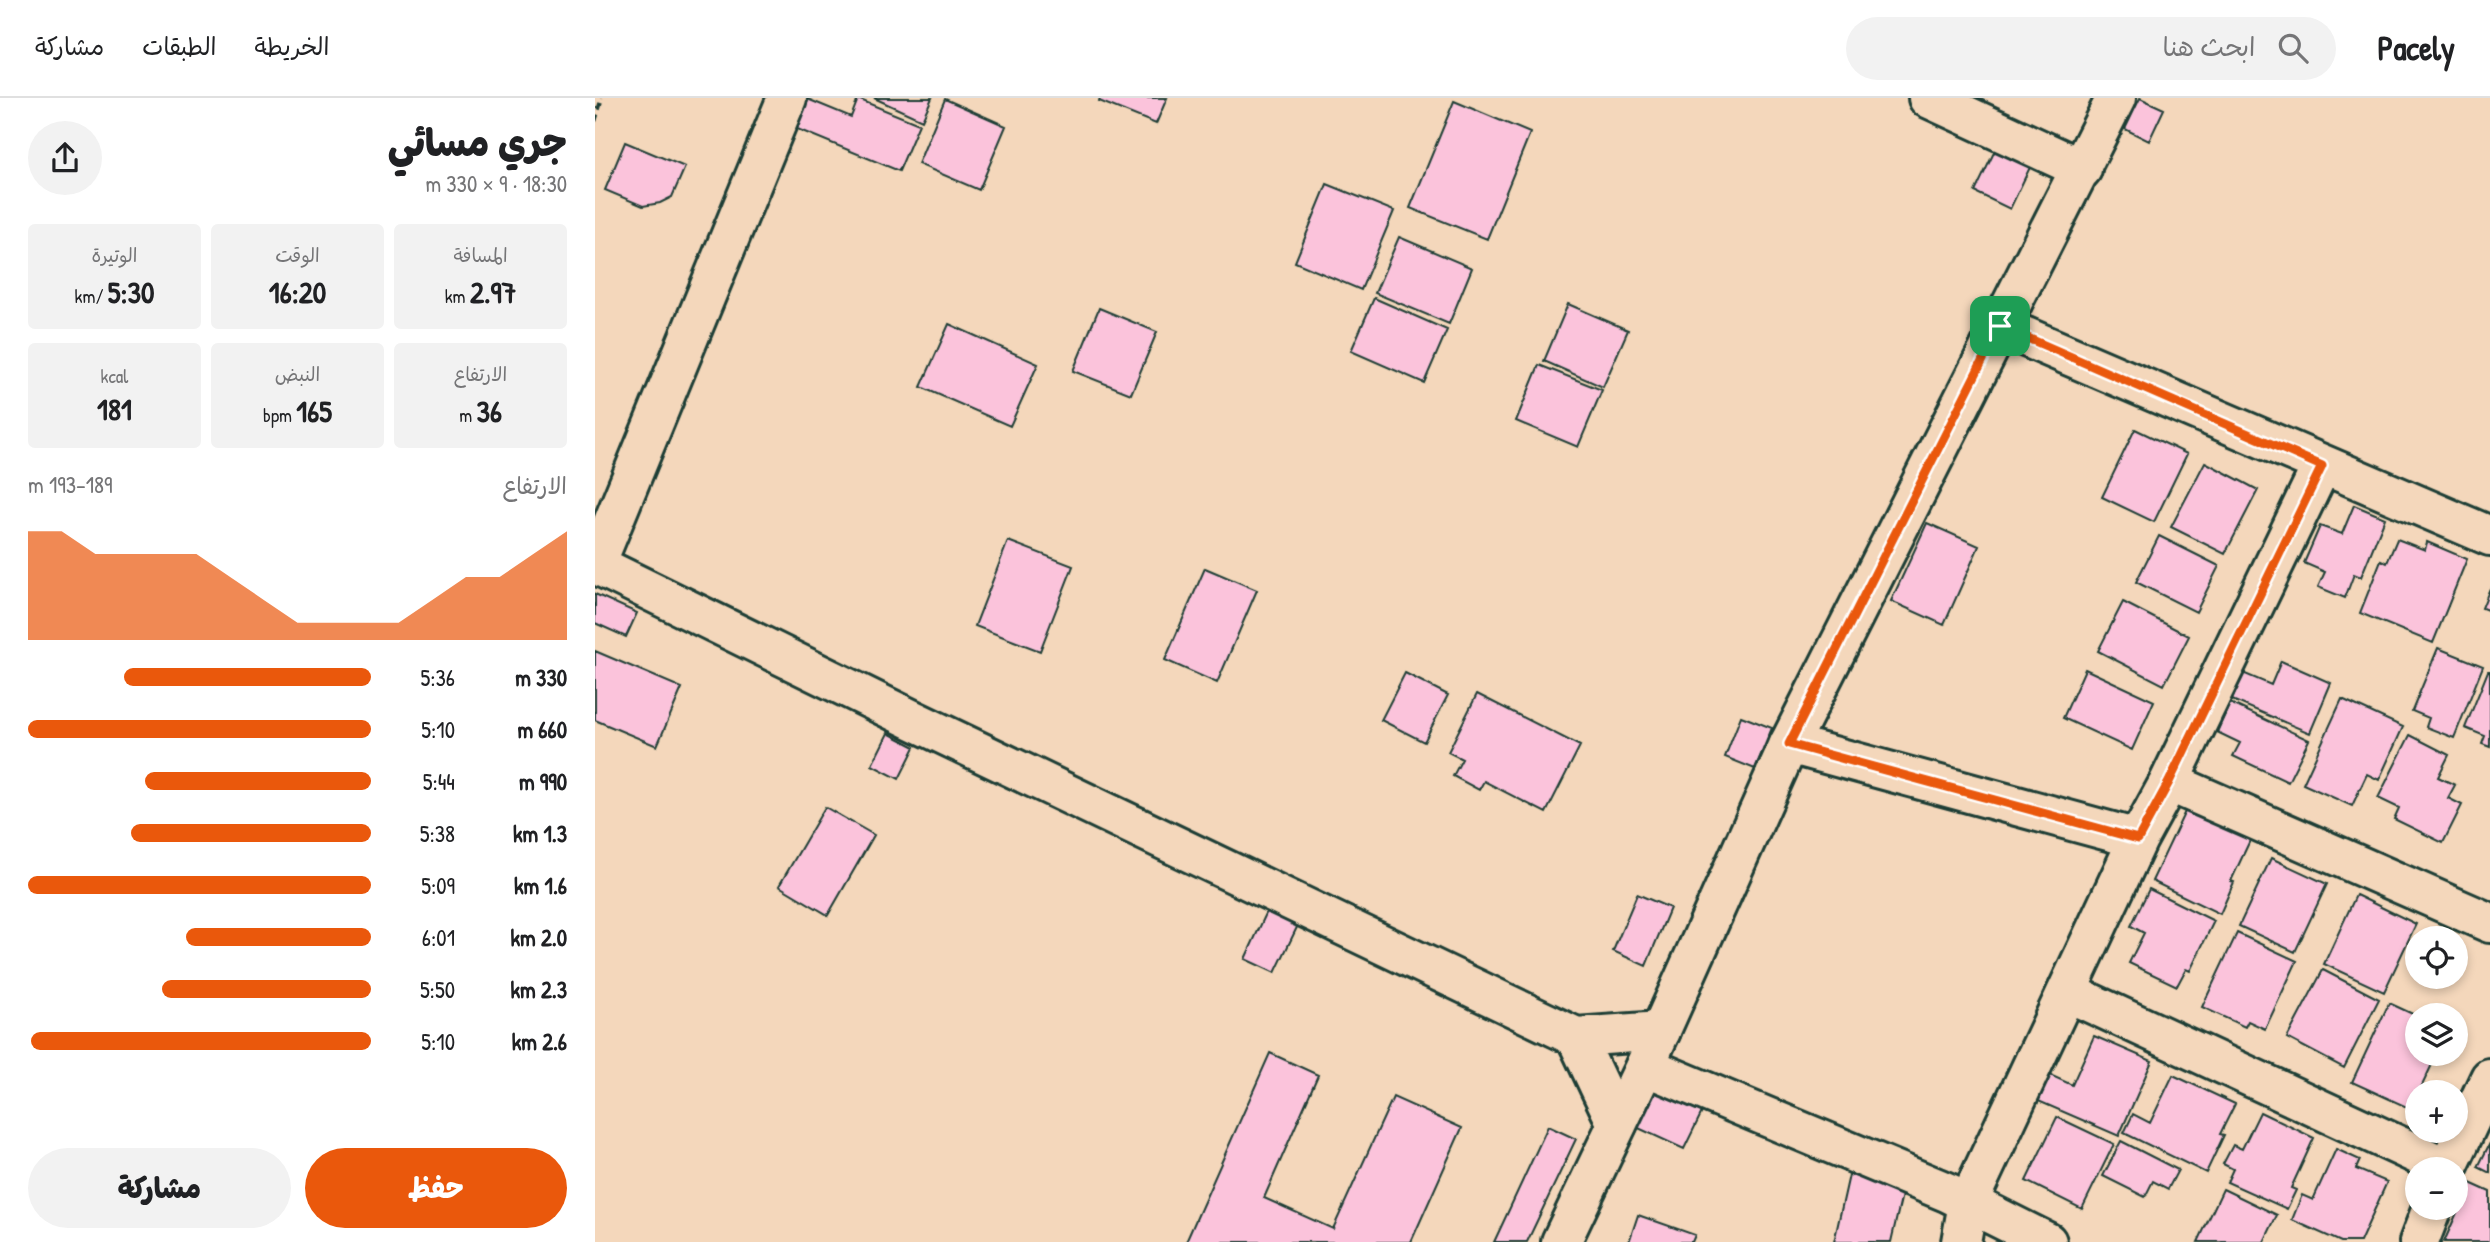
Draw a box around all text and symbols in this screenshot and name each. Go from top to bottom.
search box [1846,17,2336,80]
text: Pacely [2378,26,2455,70]
text: ابحث هنا [2163,29,2256,64]
icon: search [2274,29,2312,67]
text: مشاركة [35,30,104,62]
text: الطبقات [142,30,217,62]
text: الخريطة [255,30,329,62]
text: جري مسائي [388,116,567,168]
button: share [28,121,102,195]
text: 18:30 · 9 × 330 m [425,168,567,199]
text: الوتيرة [92,242,137,268]
text: الوقت [275,242,320,268]
text: المسافة [453,242,508,268]
text: 5:30 [108,272,154,312]
text: 16:20 [269,272,326,312]
text: 2.97 [470,272,516,312]
text: /km [75,283,108,309]
text: km [445,283,470,309]
pin [1970,296,2030,356]
icon: arrive [1981,307,2019,345]
text: النبض [275,361,320,387]
text: الارتفاع [454,361,507,387]
text: kcal [101,363,128,389]
text: 181 [97,389,132,429]
text: 165 [296,391,332,431]
text: 36 [476,391,502,431]
text: bpm [263,402,296,428]
text: m [459,402,476,428]
text: 189–193 m [28,469,112,500]
text: الارتفاع [503,470,567,501]
text: 5:36 [420,662,455,693]
text: 330 m [515,662,567,693]
text: 5:10 [421,714,455,745]
text: 660 m [517,714,567,745]
text: 5:44 [423,766,455,797]
text: 990 m [519,766,567,797]
text: 5:38 [420,818,455,849]
text: 1.3 km [513,818,567,849]
text: 5:09 [421,870,455,901]
text: 1.6 km [514,870,567,901]
text: 6:01 [422,922,455,953]
text: 2.0 km [511,922,567,953]
map controls [2405,926,2468,1220]
button: locate [2405,926,2468,989]
text: 5:50 [420,974,455,1005]
text: 2.3 km [511,974,567,1005]
button: layers [2405,1003,2468,1066]
text: 5:10 [421,1026,455,1057]
text: 2.6 km [512,1026,567,1057]
button: + [2405,1080,2468,1143]
button: مشاركة [28,1148,291,1228]
button: حفظ [305,1148,567,1228]
button: − [2405,1157,2468,1220]

